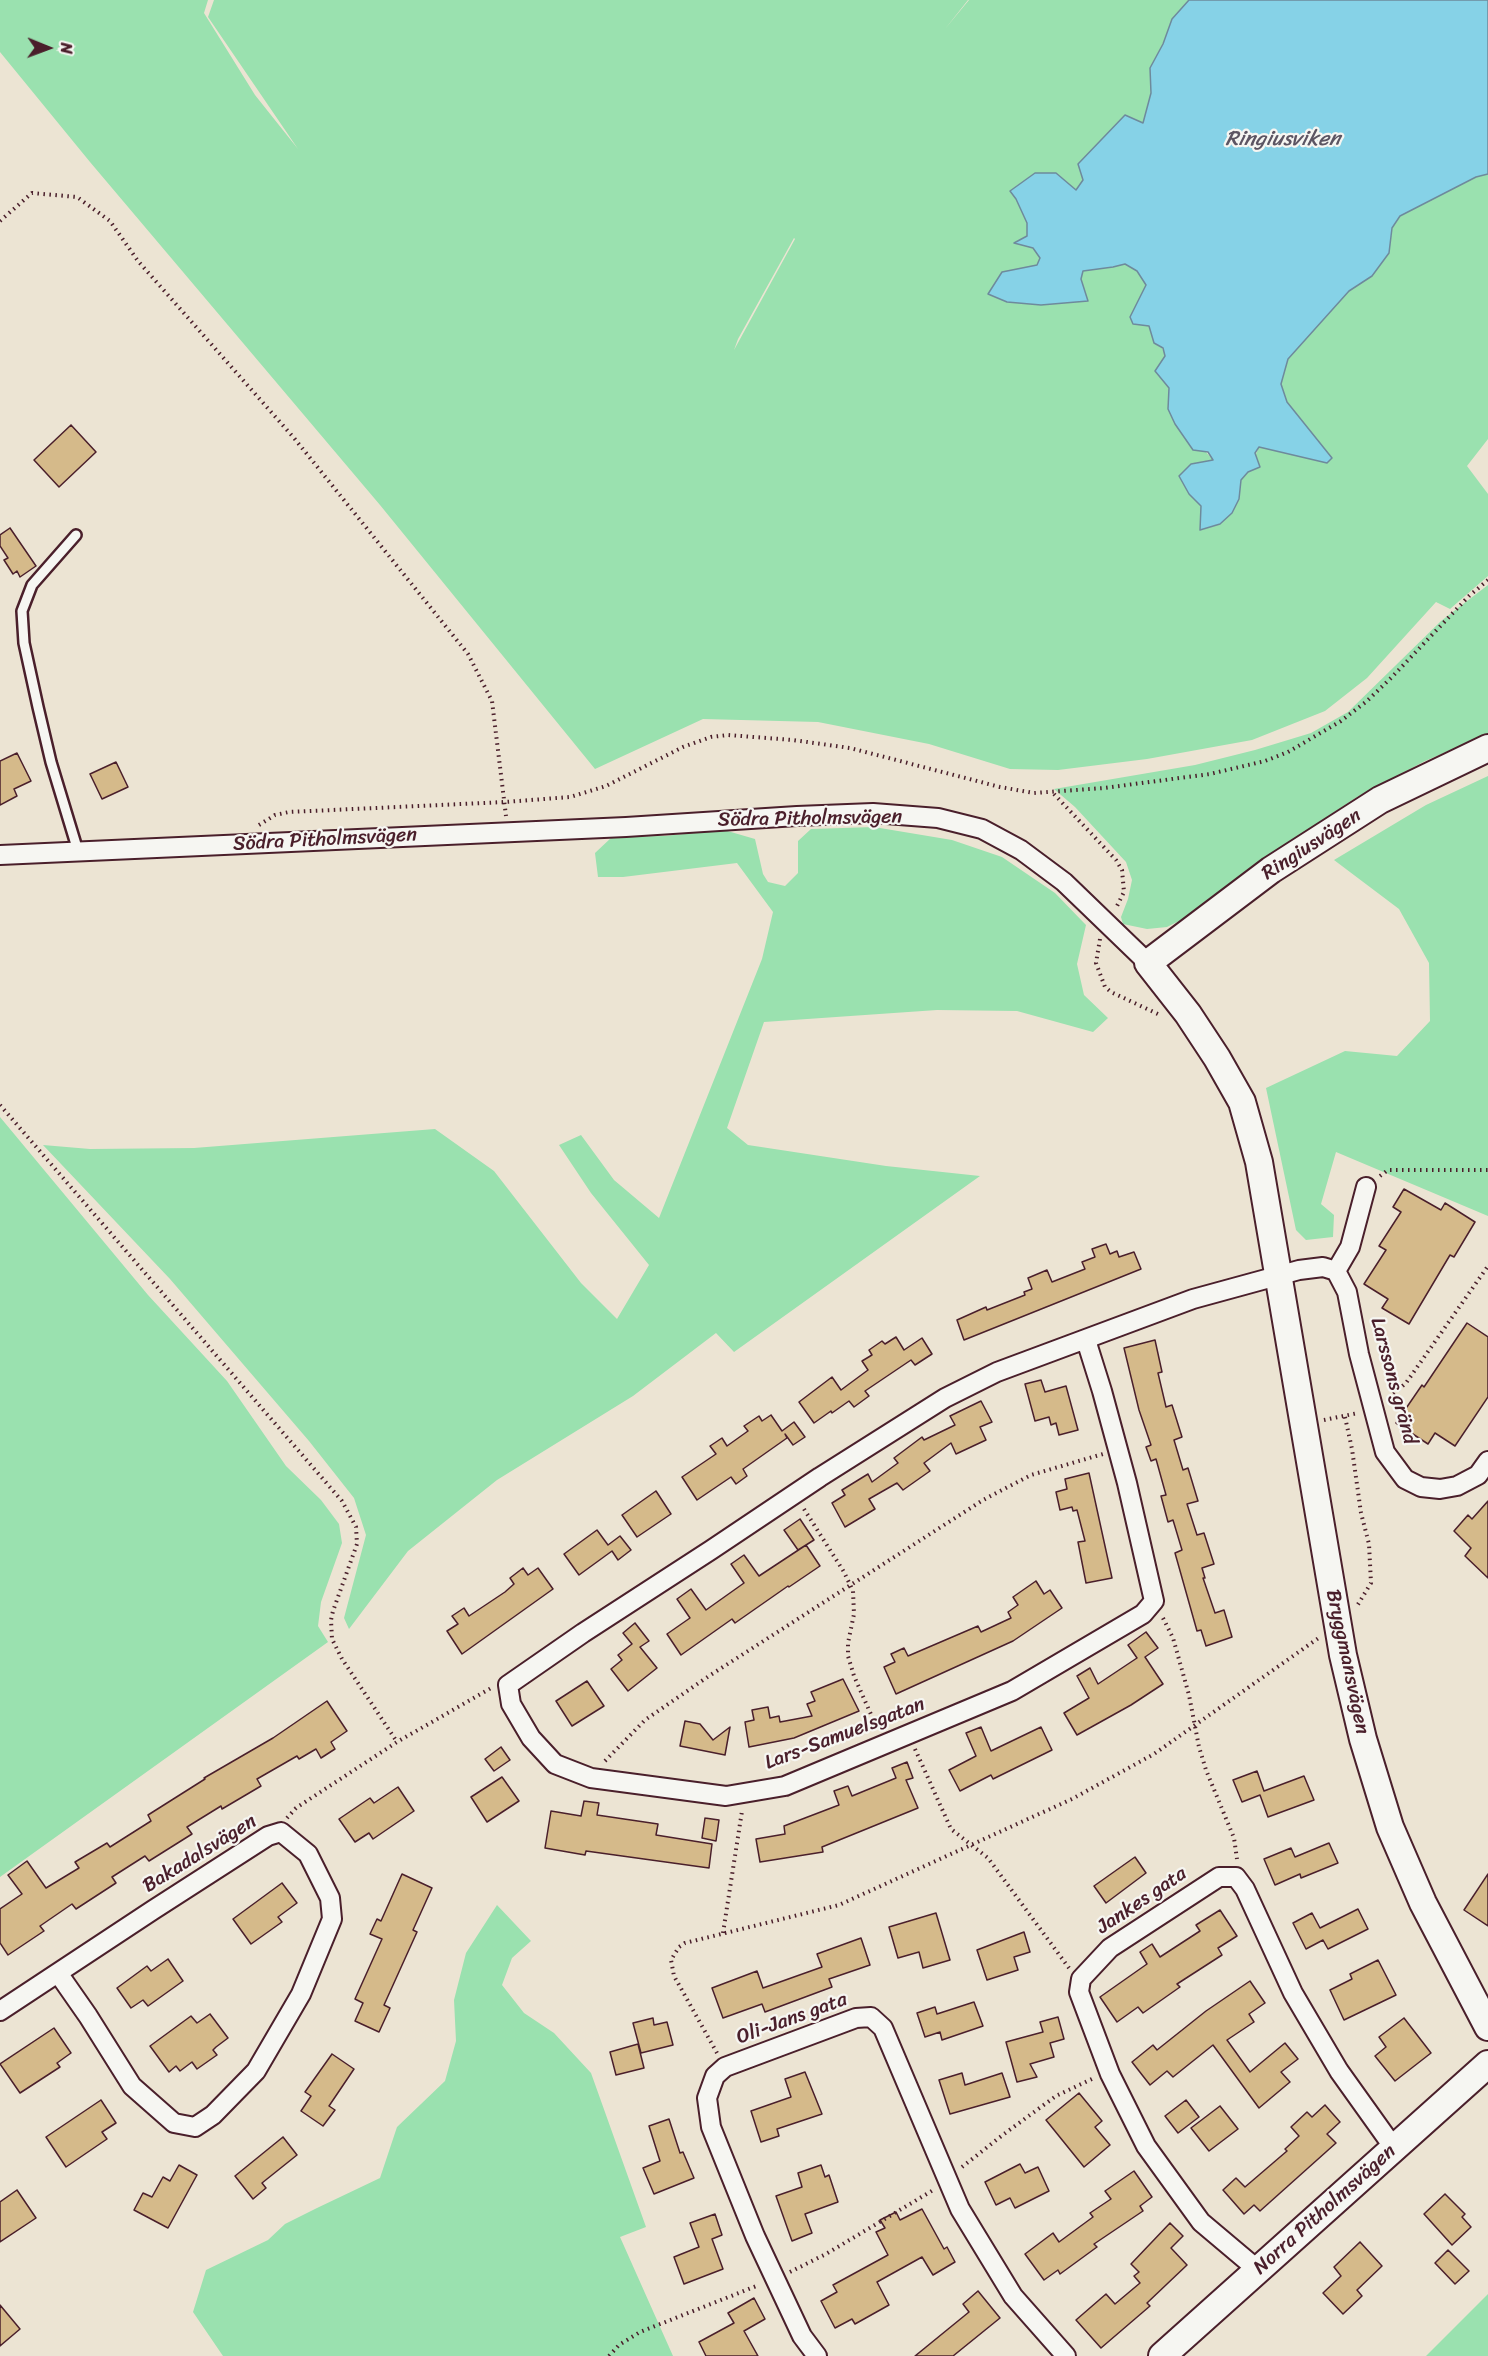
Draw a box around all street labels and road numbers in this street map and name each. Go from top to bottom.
street label: Ringiusvägen [1258,804,1366,886]
street label: Södra Pitholmsvägen [718,805,902,833]
street label: Södra Pitholmsvägen [232,823,418,857]
street label: Larssons gränd [1365,1315,1421,1447]
street label: Bryggmansvägen [1320,1587,1374,1737]
street label: Lars-Samuelsgatan [762,1692,928,1776]
street label: Bakadalsvägen [139,1810,261,1898]
street label: Jankes gata [1092,1862,1192,1940]
street label: Oli-Jans gata [733,1988,851,2050]
street label: Norra Pitholmsvägen [1249,2140,1401,2280]

